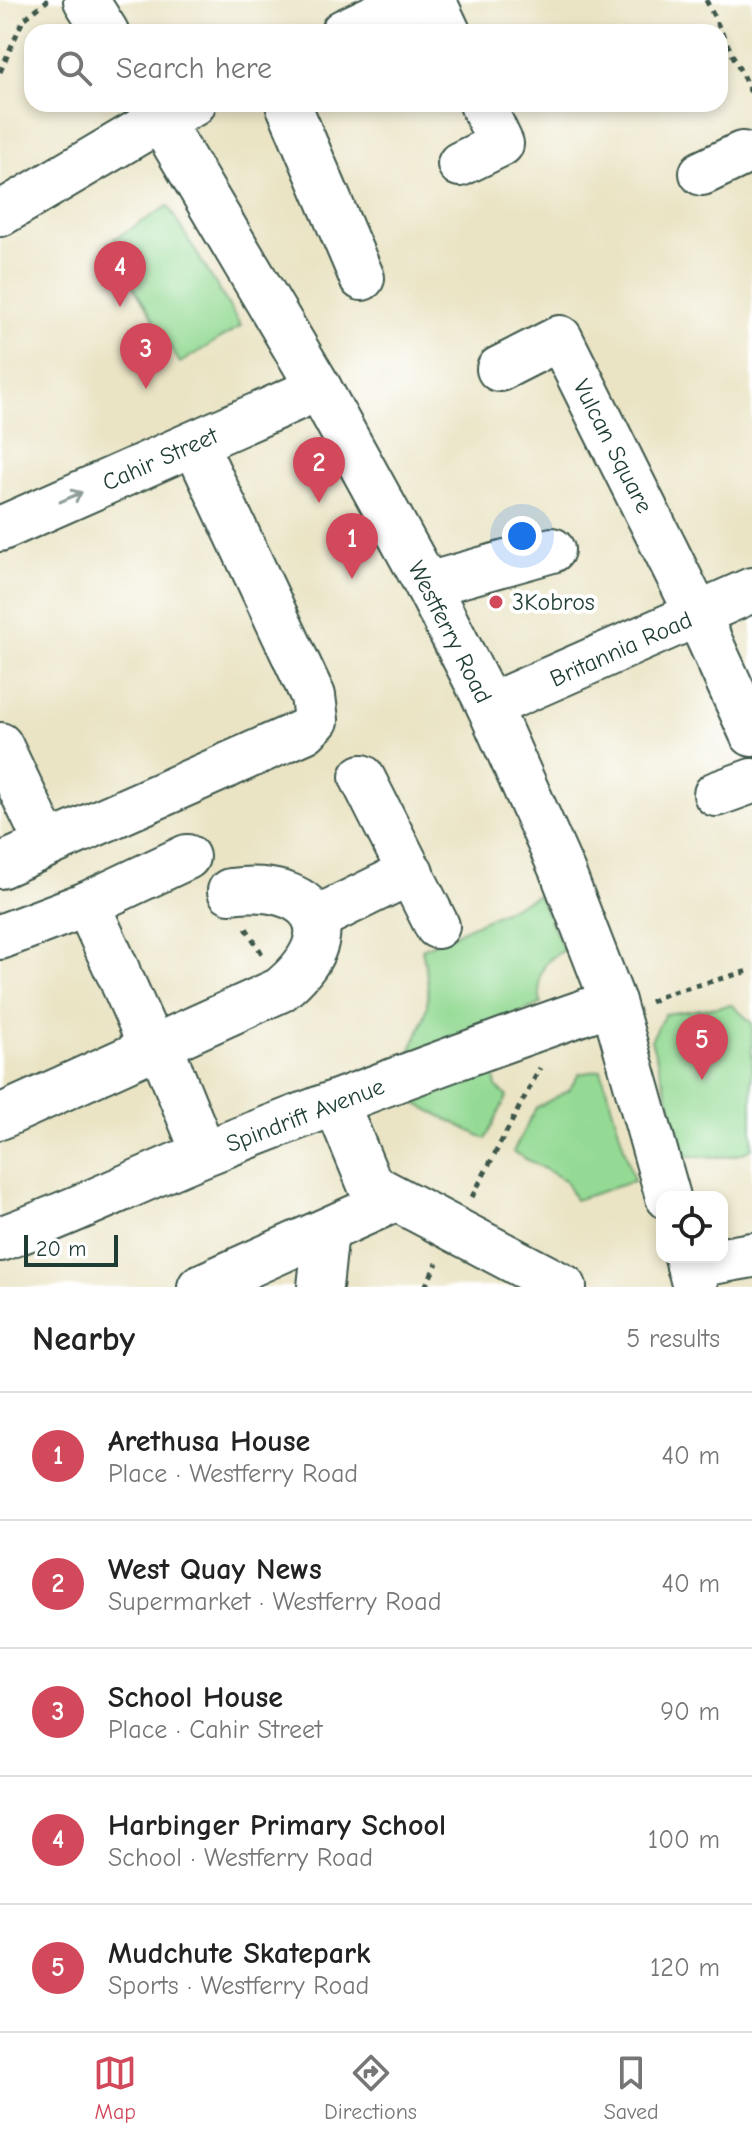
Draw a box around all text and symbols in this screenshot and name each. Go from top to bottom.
search box [24,24,728,112]
icon: search [52,46,96,90]
text: Search here [116,51,272,86]
pin: 4 [94,241,146,307]
pin: 3 [120,323,172,389]
street label: Vulcan Square [567,374,659,518]
street label: Cahir Street [98,421,223,497]
pin: 2 [293,437,345,503]
one-way arrow [59,489,83,504]
pin: 1 [326,513,378,579]
your location [502,516,542,556]
street label: Westferry Road [402,556,498,708]
place label: 3Kobros [512,588,595,616]
marker: 3Kobros [487,593,505,611]
street label: Britannia Road [546,605,696,693]
pin: 5 [676,1014,728,1080]
street label: Spindrift Avenue [222,1072,388,1158]
map controls [656,1191,728,1263]
button: locate [656,1191,728,1263]
scale bar [24,1231,118,1267]
text: 20 m [36,1236,86,1262]
text: Nearby [32,1319,135,1359]
text: 5 results [626,1324,720,1354]
text: Arethusa House [108,1424,310,1459]
text: 1 [53,1441,63,1471]
text: 40 m [661,1441,720,1471]
text: Place · Westferry Road [108,1459,358,1489]
text: West Quay News [108,1552,322,1587]
text: 2 [52,1569,64,1599]
text: 40 m [661,1569,720,1599]
text: Supermarket · Westferry Road [108,1587,441,1617]
text: School House [108,1680,283,1715]
text: 3 [52,1697,64,1727]
text: 90 m [660,1697,720,1727]
text: Place · Cahir Street [108,1715,323,1745]
text: Harbinger Primary School [108,1808,446,1843]
text: 4 [52,1825,64,1855]
text: 100 m [648,1825,720,1855]
text: School · Westferry Road [108,1843,373,1873]
text: Mudchute Skatepark [108,1936,371,1971]
text: 5 [51,1953,65,1983]
text: 120 m [650,1953,720,1983]
text: Sports · Westferry Road [108,1971,369,2001]
tab: Map [93,2051,137,2125]
tab: Directions [324,2051,417,2125]
tab: Saved [604,2051,659,2125]

